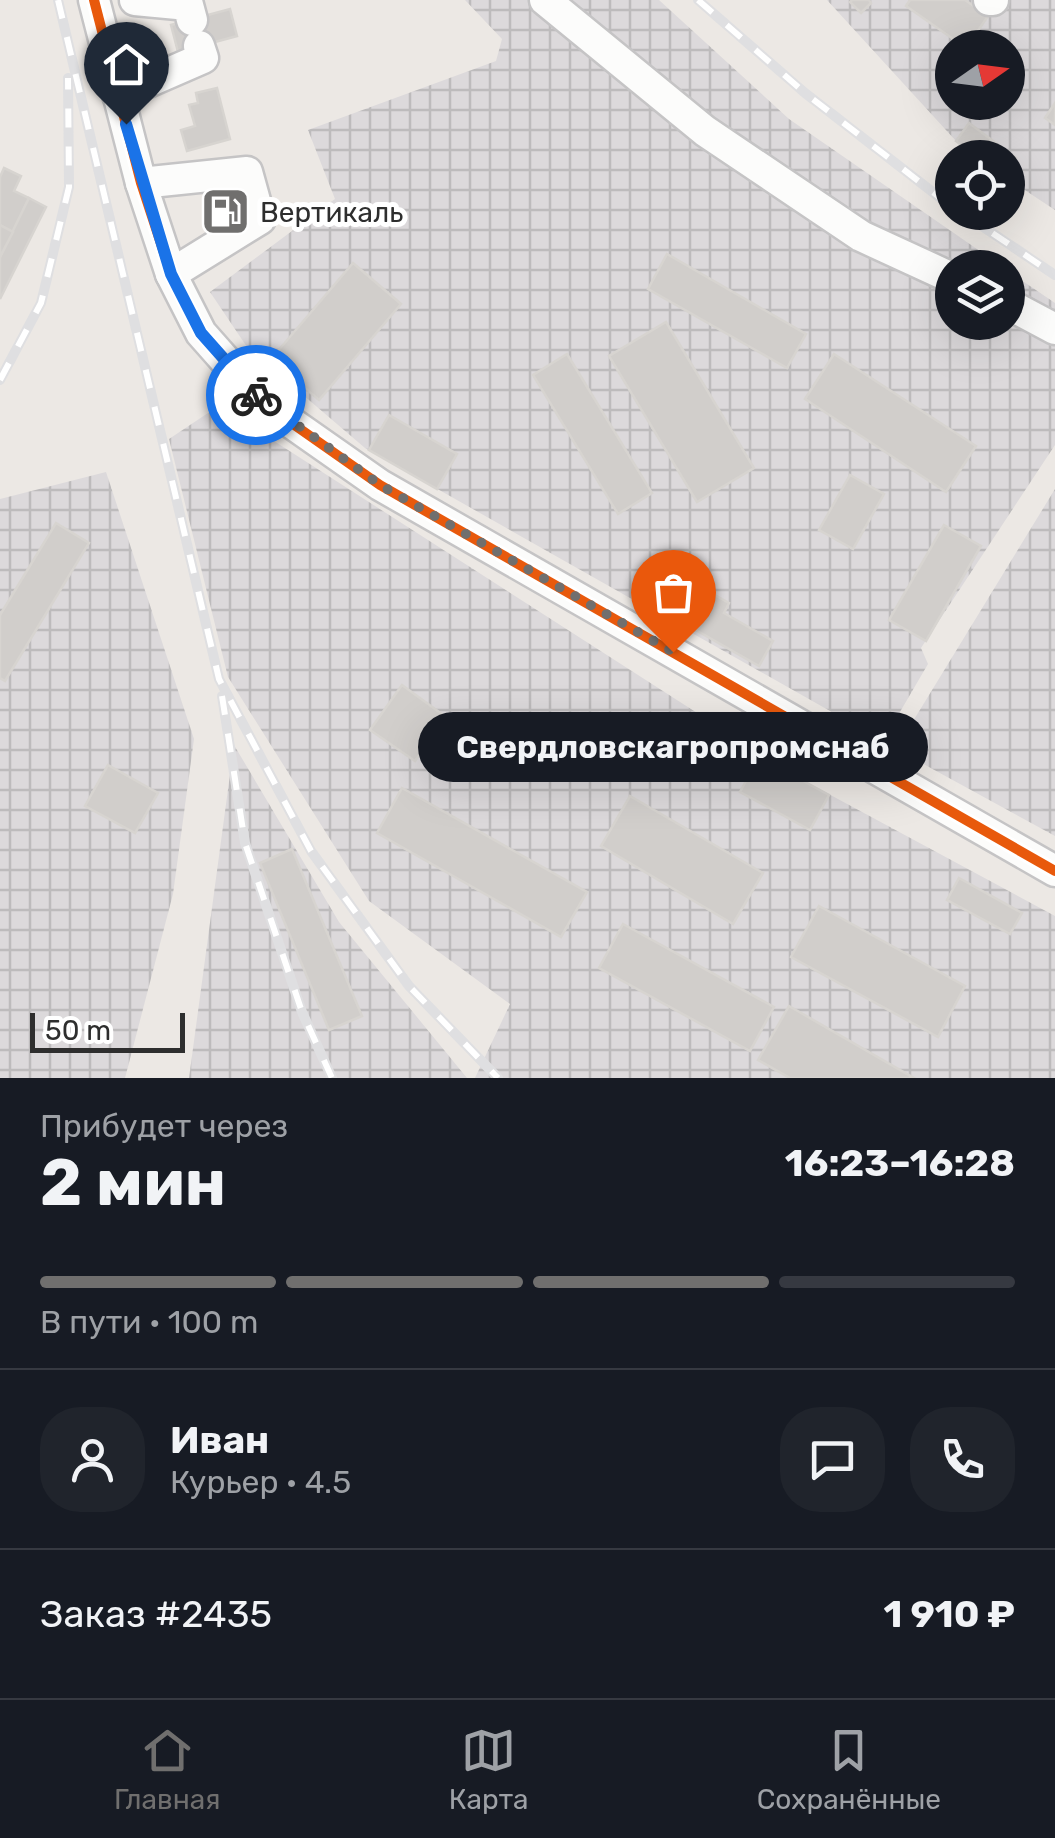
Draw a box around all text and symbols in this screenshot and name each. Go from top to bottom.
pin [84,22,169,125]
north arrow [935,30,1025,120]
map controls [935,30,1025,340]
icon: home [99,37,154,92]
button: locate [935,140,1025,230]
fuel station icon: Вертикаль [199,186,251,238]
place label: Вертикаль [260,196,403,229]
button: layers [935,250,1025,340]
courier [206,345,306,445]
icon: bike [229,368,284,423]
pin [631,550,716,653]
icon: bag [646,565,701,620]
callout: Свердловскагропромснаб [418,712,928,782]
text: Свердловскагропромснаб [456,728,890,766]
scale bar [30,1008,185,1052]
text: 50 m [45,1014,111,1047]
text: Прибудет через [40,1107,288,1145]
text: 16:23–16:28 [785,1140,1015,1186]
text: 2 мин [40,1144,226,1221]
text: В пути · 100 m [40,1303,258,1341]
button: person [40,1407,145,1512]
button: chat [780,1407,885,1512]
button: phone [910,1407,1015,1512]
text: Иван [170,1417,269,1463]
text: Курьер · 4.5 [170,1463,351,1501]
text: Заказ #2435 [40,1591,272,1637]
text: 1 910 ₽ [883,1591,1015,1637]
tab: Главная [114,1723,221,1816]
tab: Карта [449,1723,529,1816]
tab: Сохранённые [757,1723,941,1816]

